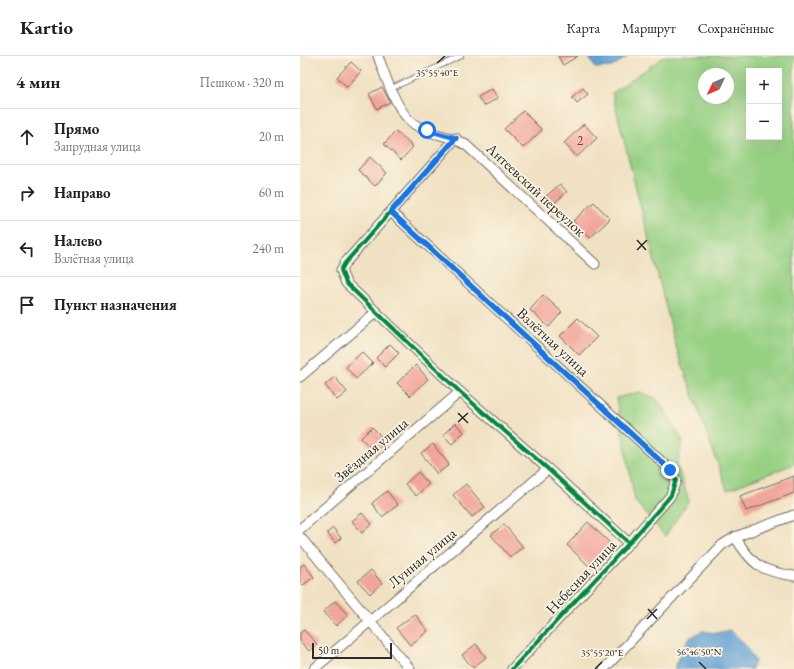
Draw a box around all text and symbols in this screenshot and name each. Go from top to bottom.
text: Kartio [20,15,73,40]
text: Карта [567,19,600,37]
text: Маршрут [622,19,676,37]
text: Сохранённые [698,19,774,37]
text: 35°55'40"E [416,66,459,79]
north arrow [698,68,734,104]
map controls [746,68,782,140]
button: + [746,68,782,104]
text: 4 мин [16,71,60,93]
text: Пешком · 320 m [200,74,284,91]
button: − [746,104,782,140]
text: Прямо [54,119,99,138]
route start [418,121,436,139]
icon: ahead [16,126,38,148]
text: 20 m [259,128,284,145]
house number: 2 [577,132,584,149]
text: Запрудная улица [54,138,141,155]
street label: Антеевский переулок [482,138,590,241]
icon: right [16,182,38,204]
text: Направо [54,183,111,202]
text: 60 m [259,184,284,201]
text: Налево [54,231,102,250]
icon: left [16,238,38,260]
text: 240 m [253,240,284,257]
text: Взлётная улица [54,250,134,267]
icon: arrive [16,294,38,316]
text: Пункт назначения [54,295,177,314]
street label: Взлётная улица [513,303,593,380]
street label: Звёздная улица [330,413,412,486]
route end [661,461,679,479]
street label: Лунная улица [384,523,460,592]
street label: Небесная улица [541,535,620,618]
scale bar [312,641,392,660]
text: 50 m [318,643,339,657]
text: 56°46'50"N [677,645,722,658]
text: 35°55'20"E [581,646,624,659]

